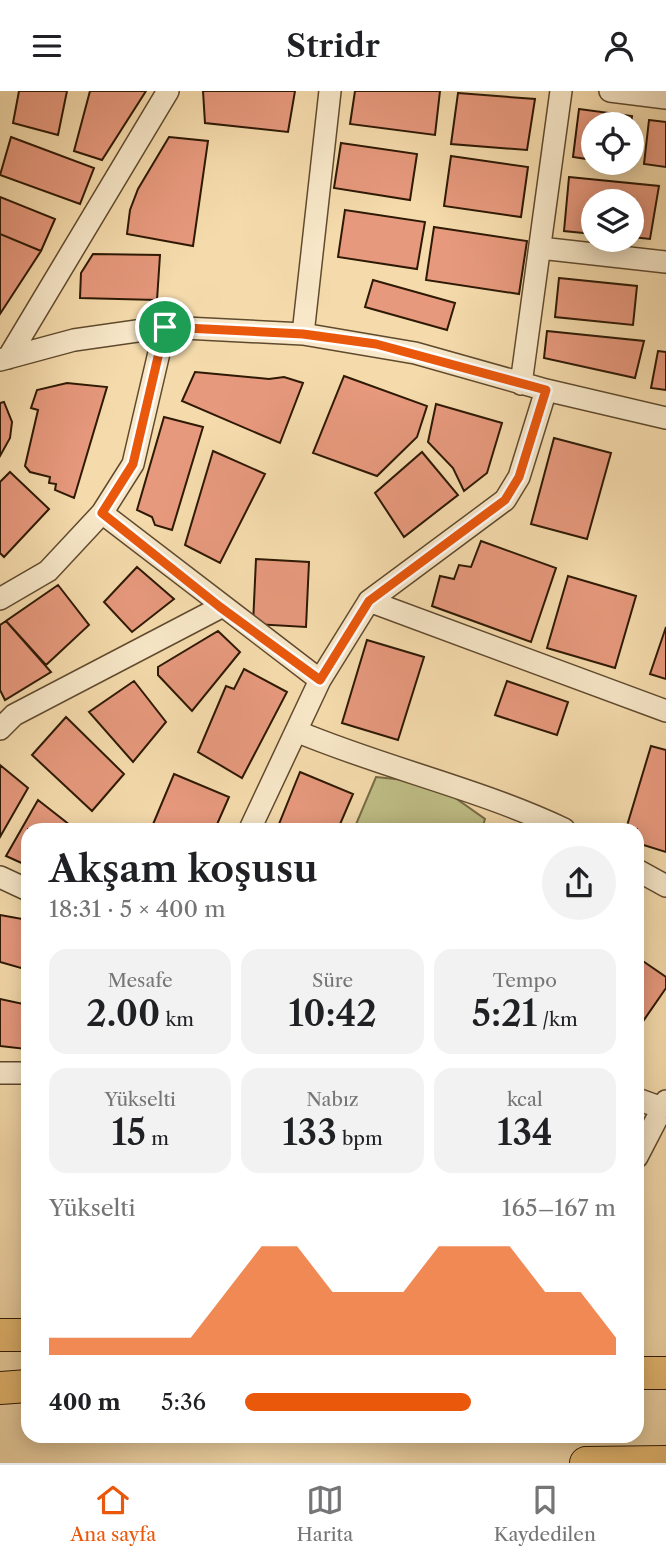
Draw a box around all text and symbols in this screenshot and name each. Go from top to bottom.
text: Stridr [286,26,380,65]
icon: menu [28,27,66,65]
icon: person [600,27,638,65]
map controls [581,112,644,252]
button: locate [581,112,644,175]
button: layers [581,189,644,252]
pin [135,297,195,357]
icon: arrive [146,308,184,346]
text: Akşam koşusu [49,845,318,892]
button: share [542,846,616,920]
text: 18:31 · 5 × 400 m [49,895,226,923]
text: Mesafe [108,969,173,992]
text: Süre [312,969,353,992]
text: Tempo [493,969,557,992]
text: 2.00 [86,992,160,1035]
text: 10:42 [288,992,377,1035]
text: 5:21 [472,992,537,1035]
text: km [160,1008,194,1031]
text: /km [537,1008,578,1031]
text: Yükselti [104,1088,176,1111]
text: Nabız [306,1088,359,1111]
text: kcal [507,1088,543,1111]
text: 15 [111,1111,146,1154]
text: 133 [282,1111,337,1154]
text: 134 [497,1111,553,1154]
text: m [146,1127,169,1150]
text: bpm [337,1127,383,1150]
text: Yükselti [49,1194,136,1222]
text: 165–167 m [502,1194,616,1222]
text: 400 m [49,1388,121,1416]
text: 5:36 [161,1388,206,1416]
tab: Ana sayfa [70,1481,156,1546]
tab: Harita [297,1481,353,1546]
tab: Kaydedilen [494,1481,596,1546]

